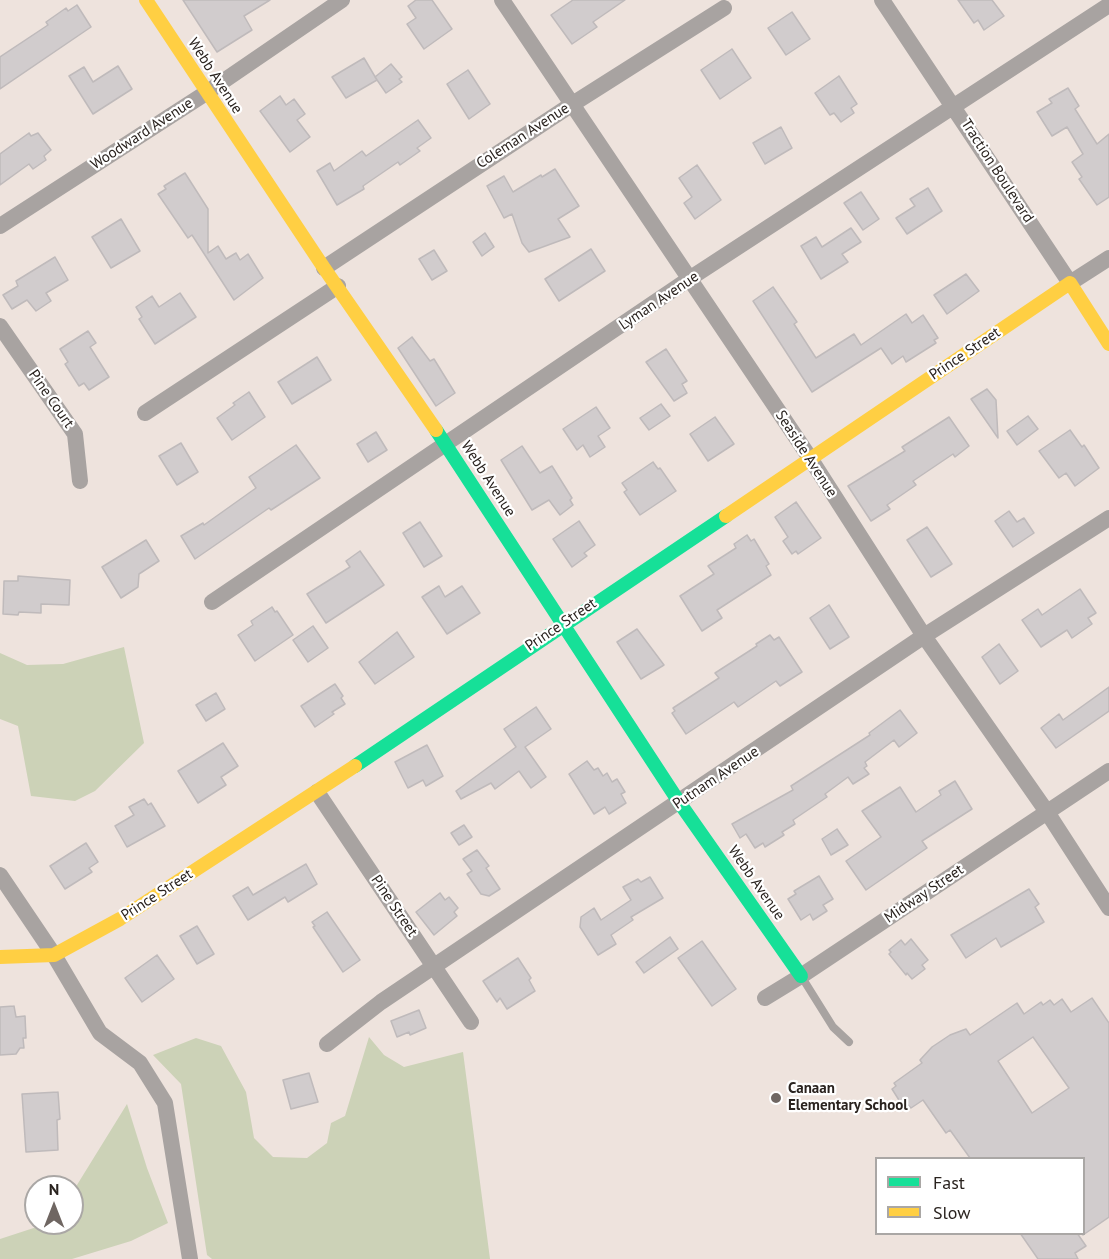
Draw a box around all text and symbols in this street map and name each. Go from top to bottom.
street label: Webb Avenue [184,35,246,117]
street label: Woodward Avenue [87,94,197,174]
street label: Coleman Avenue [473,99,573,173]
street label: Traction Boulevard [957,116,1037,226]
street label: Lyman Avenue [616,268,702,334]
street label: Prince Street [926,324,1004,384]
street label: Pine Court [24,366,78,432]
street label: Seaside Avenue [771,407,841,501]
street label: Webb Avenue [457,438,519,520]
street label: Prince Street [522,595,600,655]
street label: Putnam Avenue [670,743,762,813]
street label: Webb Avenue [724,842,788,924]
street label: Midway Street [881,861,967,927]
street label: Prince Street [118,865,196,925]
street label: Pine Street [367,872,421,940]
place label: Canaan Elementary School [788,1080,908,1115]
marker: Canaan Elementary School [769,1091,783,1105]
legend [875,1157,1085,1235]
text: Fast [933,1171,965,1194]
north arrow [24,1175,84,1235]
text: N [49,1179,59,1199]
text: Slow [933,1201,971,1224]

